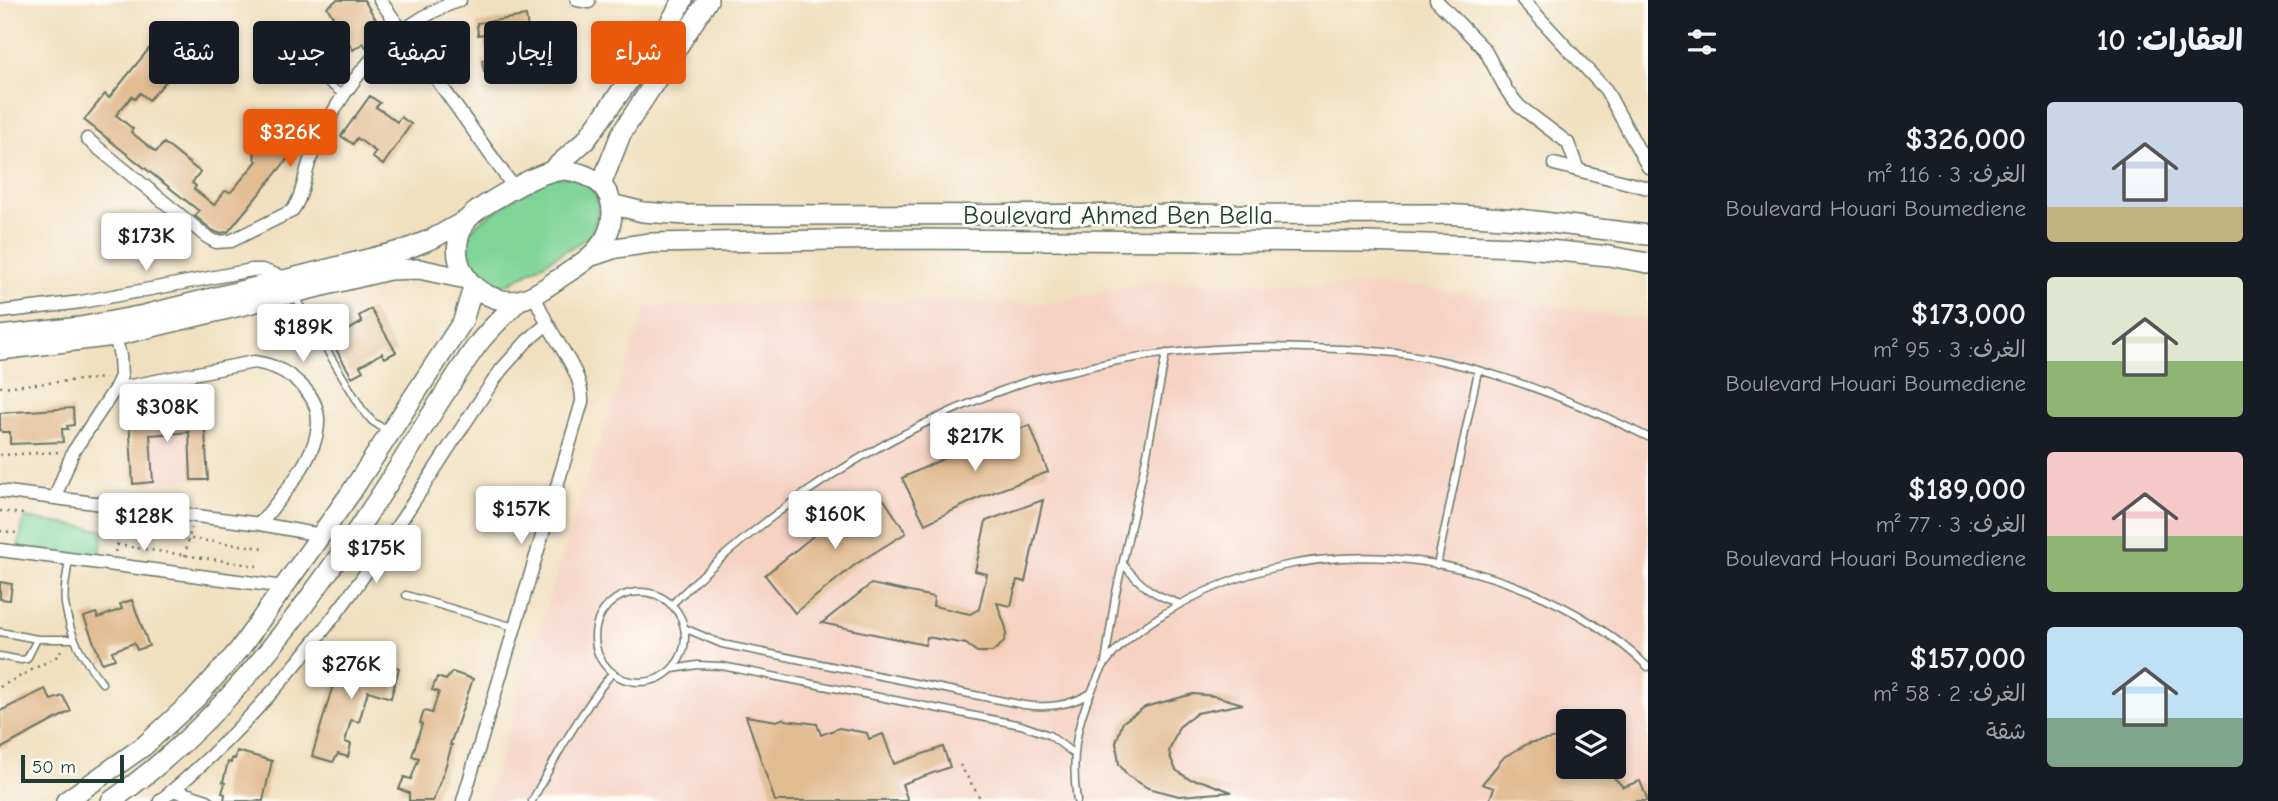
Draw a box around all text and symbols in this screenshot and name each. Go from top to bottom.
chip: شقة [149,21,239,84]
chip: جديد [253,21,350,84]
chip: تصفية [364,21,470,84]
chip: إيجار [484,21,577,84]
chip: شراء [591,21,686,84]
icon: filters [1683,23,1721,61]
text: العقارات: 10 [2097,23,2243,58]
pin: $326K [241,110,339,169]
text: $326K [259,118,321,145]
text: $326,000 [1905,122,2026,157]
icon: home [2103,130,2187,214]
text: الغرف: 3 · 116 m² [1867,161,2026,188]
text: Boulevard Houari Boumediene [1726,195,2026,222]
street label: Boulevard Ahmed Ben Bella [963,201,1273,231]
pin: $173K [97,214,195,273]
text: $173K [117,222,175,249]
text: $173,000 [1911,297,2026,332]
pin: $189K [254,304,352,364]
icon: home [2103,305,2187,389]
text: $189K [273,313,333,340]
text: الغرف: 3 · 95 m² [1873,336,2026,363]
text: Boulevard Houari Boumediene [1726,370,2026,397]
pin: $308K [118,384,216,444]
text: $308K [135,393,199,420]
pin: $217K [926,414,1024,473]
text: $217K [946,422,1004,449]
text: $189,000 [1908,472,2026,507]
icon: home [2103,480,2187,564]
pin: $157K [472,486,570,546]
pin: $160K [786,491,884,551]
pin: $128K [95,494,193,553]
text: $157K [492,495,550,522]
text: $160K [804,500,866,527]
text: $128K [114,502,174,529]
text: الغرف: 3 · 77 m² [1876,511,2026,538]
pin: $175K [327,526,425,585]
text: $175K [347,534,405,561]
text: Boulevard Houari Boumediene [1726,545,2026,572]
text: $157,000 [1910,641,2026,676]
pin: $276K [302,642,400,701]
text: $276K [321,650,381,677]
icon: home [2103,655,2187,739]
text: الغرف: 2 · 58 m² [1873,680,2026,707]
map controls [1556,709,1626,779]
button: layers [1556,709,1626,779]
text: شقة [1986,718,2026,745]
scale bar [21,752,124,784]
text: 50 m [32,756,76,778]

